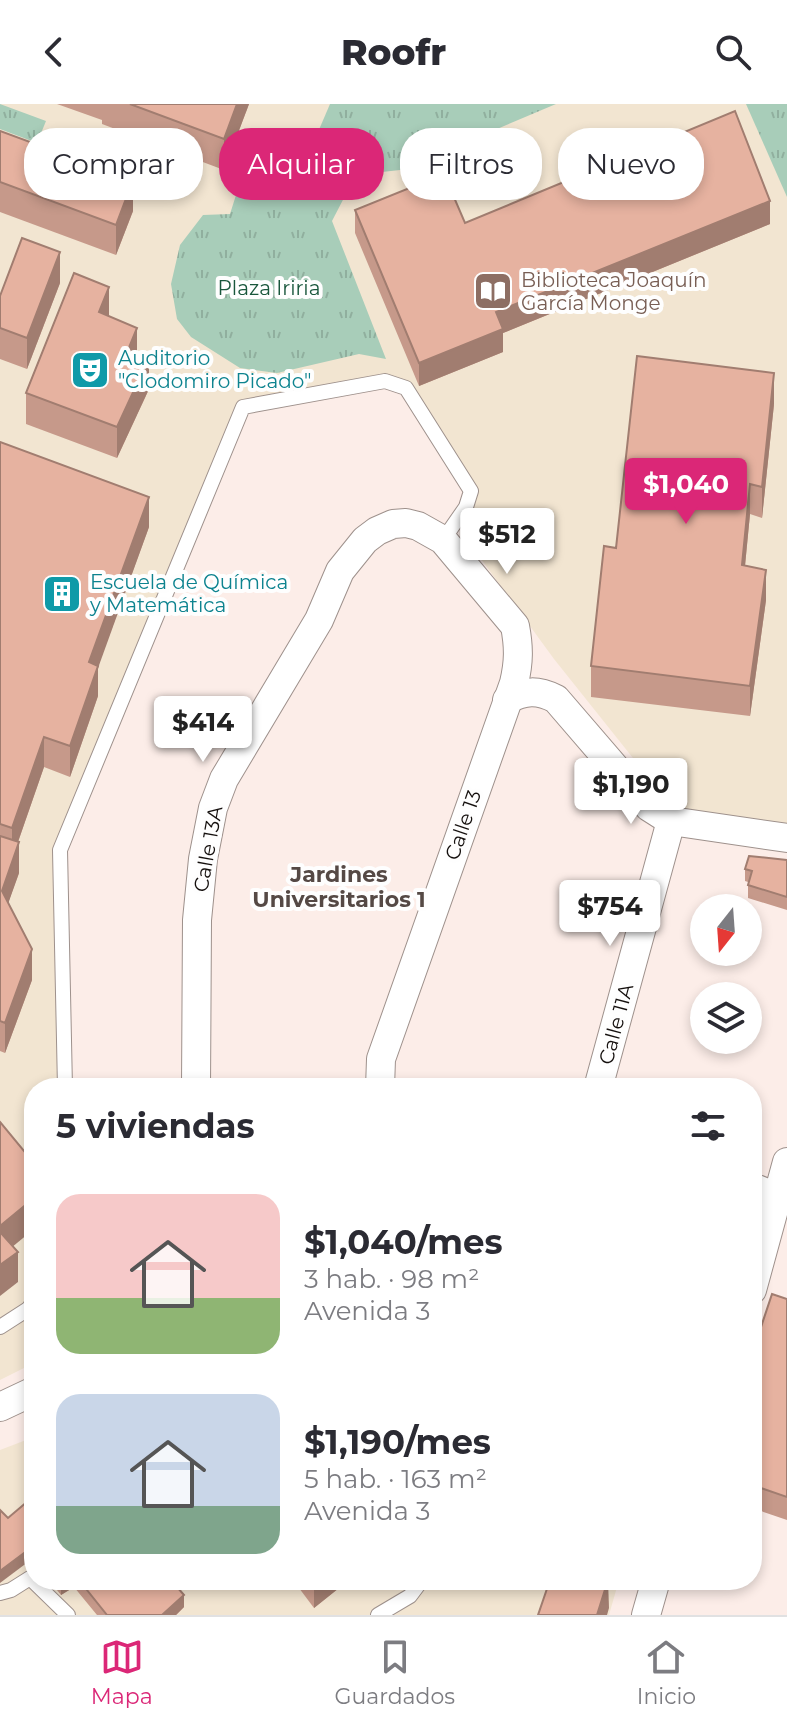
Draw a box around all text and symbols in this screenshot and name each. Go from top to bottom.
icon: back [32,30,76,74]
text: Roofr [341,30,446,74]
icon: search [711,30,755,74]
chip: Comprar [24,128,203,200]
chip: Alquilar [219,128,384,200]
chip: Filtros [400,128,542,200]
chip: Nuevo [558,128,704,200]
place label: Biblioteca Joaquín García Monge [521,268,707,315]
library icon: Biblioteca Joaquín García Monge [472,270,514,312]
park label: Plaza Iriria [217,276,321,300]
place label: Auditorio "Clodomiro Picado" [118,346,312,393]
theatre icon: Auditorio "Clodomiro Picado" [69,349,111,391]
pin: $1,040 [621,458,751,526]
text: $1,040 [643,468,729,500]
pin: $512 [460,508,554,576]
text: $512 [478,518,536,550]
place label: Escuela de Química y Matemática [89,570,288,617]
building icon: Escuela de Química y Matemática [41,573,83,615]
pin: $414 [156,696,250,764]
text: $414 [172,706,234,738]
pin: $1,190 [566,758,696,826]
text: $1,190 [592,768,670,800]
street label: Calle 13 [440,787,486,863]
street label: Calle 13A [189,804,227,894]
district label: Jardines Universitarios 1 [252,861,426,913]
pin: $754 [563,880,657,948]
text: $754 [577,890,643,922]
north arrow [690,894,762,966]
map controls [690,894,762,1054]
street label: Calle 11A [594,980,638,1067]
button: layers [690,982,762,1054]
icon: filters [686,1104,730,1148]
text: 5 viviendas [56,1105,255,1147]
text: $1,040/mes [304,1221,503,1263]
icon: home [120,1226,216,1322]
text: 3 hab. · 98 m² [304,1263,479,1295]
text: Avenida 3 [304,1295,430,1327]
text: $1,190/mes [304,1421,491,1463]
icon: home [120,1426,216,1522]
text: 5 hab. · 163 m² [304,1463,487,1495]
text: Avenida 3 [304,1495,430,1527]
tab: Mapa [91,1635,153,1710]
tab: Guardados [334,1635,455,1710]
tab: Inicio [637,1635,696,1710]

